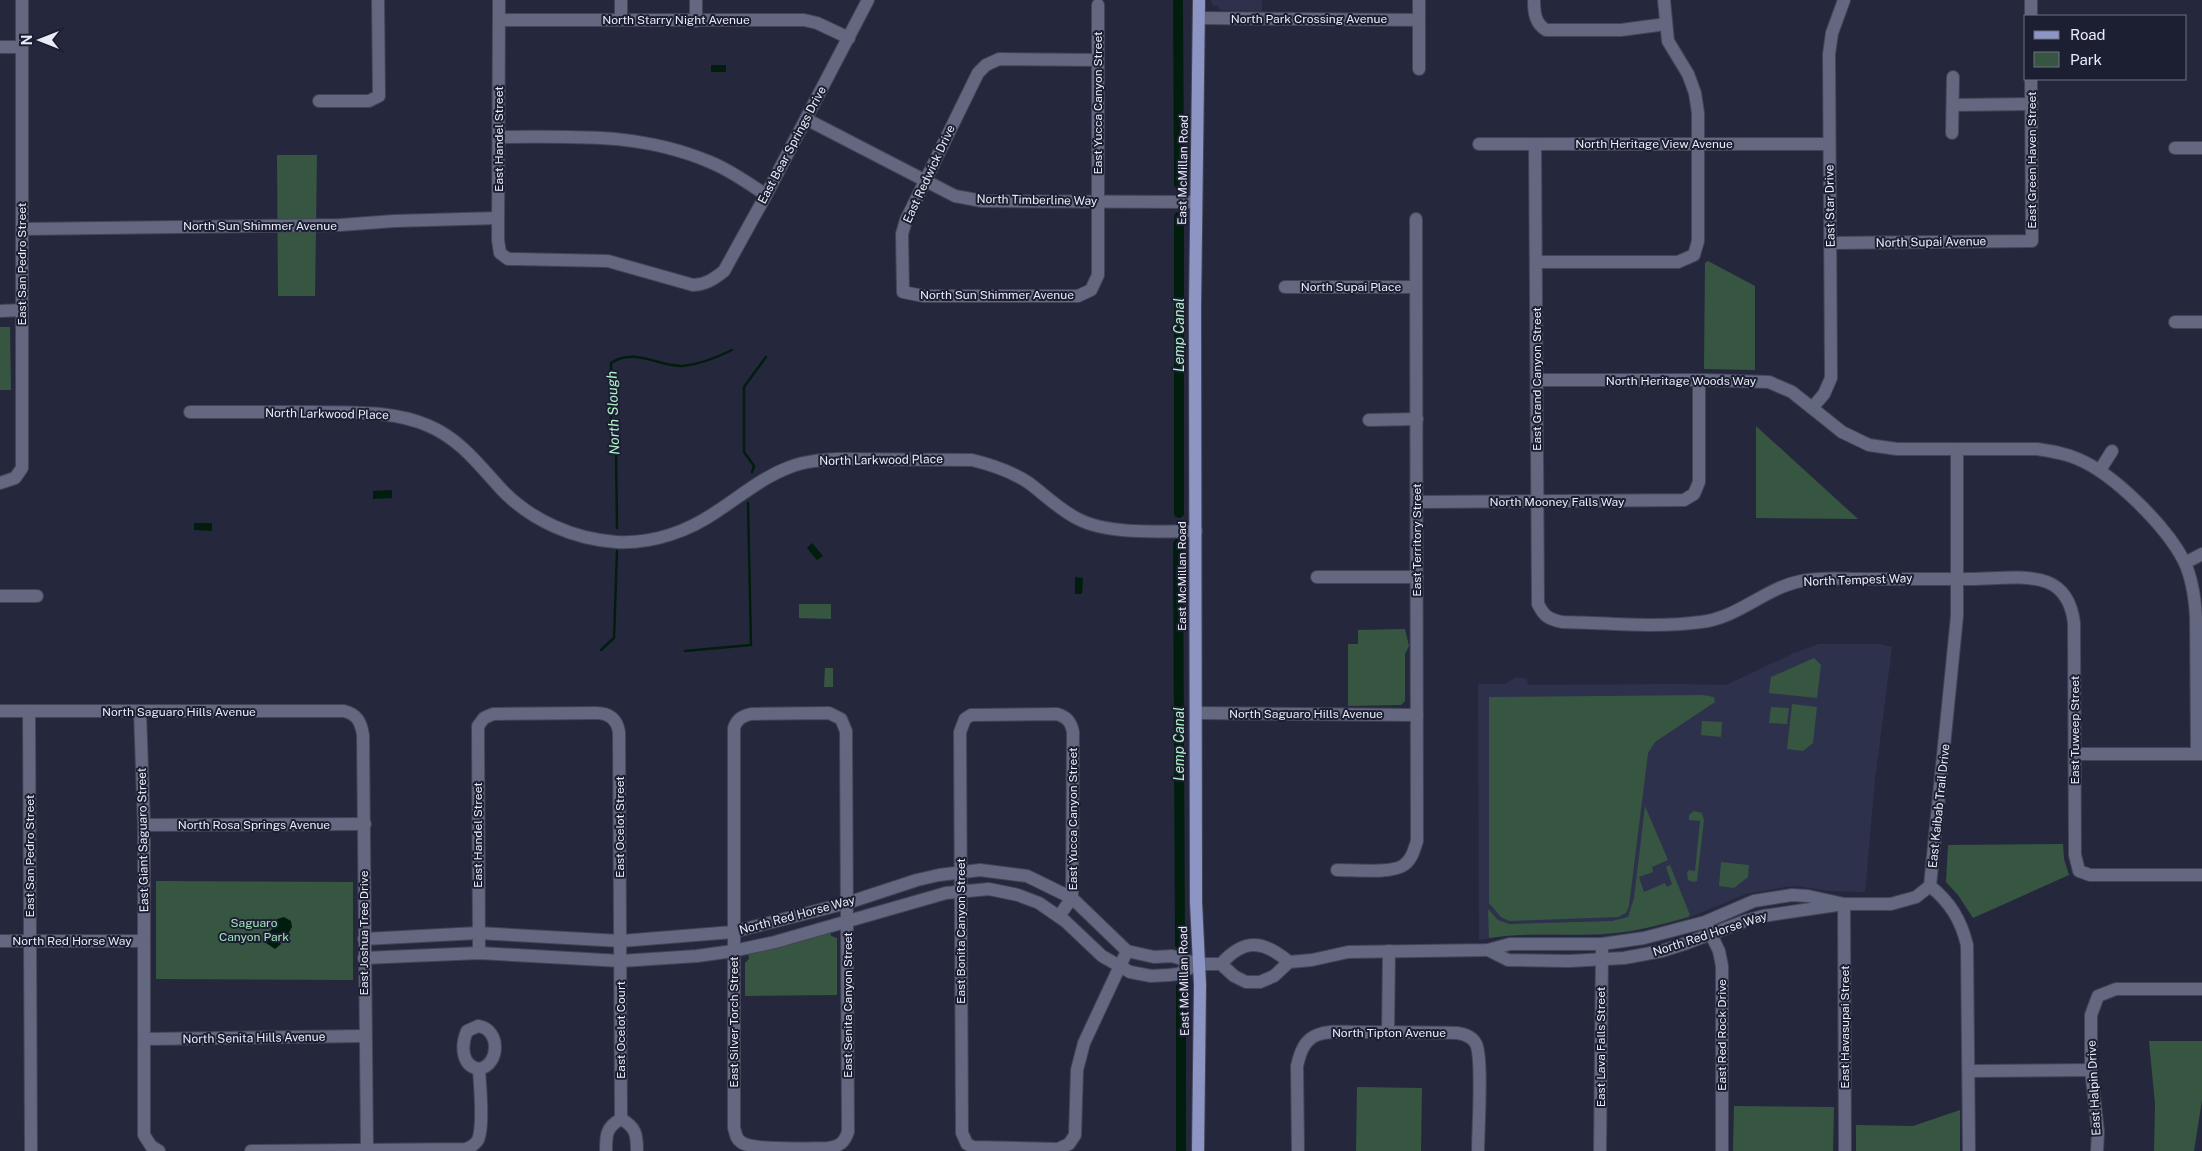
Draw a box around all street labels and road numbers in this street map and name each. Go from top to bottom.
street label: North Park Crossing Avenue [1231,12,1387,26]
street label: North Starry Night Avenue [602,13,750,27]
street label: East Yucca Canyon Street [1091,31,1105,175]
street label: East Bear Springs Drive [755,84,829,206]
street label: East Handel Street [492,86,506,192]
street label: East Green Haven Street [2025,91,2039,229]
street label: East McMillan Road [1175,115,1191,225]
street label: East Redwick Drive [900,123,958,225]
street label: North Heritage View Avenue [1575,137,1733,151]
street label: East Star Drive [1822,164,1838,248]
street label: North Timberline Way [977,192,1098,208]
street label: East San Pedro Street [15,202,29,325]
street label: North Sun Shimmer Avenue [183,219,337,233]
street label: North Supai Avenue [1876,234,1987,250]
street label: North Supai Place [1301,280,1401,294]
street label: North Sun Shimmer Avenue [920,288,1074,302]
street label: East Grand Canyon Street [1530,307,1544,451]
street label: North Heritage Woods Way [1606,374,1757,388]
street label: North Larkwood Place [265,406,389,422]
street label: North Larkwood Place [819,452,943,468]
street label: East Territory Street [1410,483,1424,597]
street label: North Mooney Falls Way [1490,495,1625,509]
street label: East McMillan Road [1175,521,1189,631]
street label: North Tempest Way [1803,571,1913,589]
street label: East Tuweep Street [2068,675,2082,784]
street label: North Saguaro Hills Avenue [102,705,256,719]
street label: North Saguaro Hills Avenue [1229,707,1383,721]
street label: East Kaibab Trail Drive [1925,743,1953,869]
street label: East Yucca Canyon Street [1066,747,1080,891]
street label: East Giant Saguaro Street [135,767,151,913]
street label: East Ocelot Street [613,776,627,878]
street label: East Handel Street [471,782,485,888]
street label: East San Pedro Street [23,794,37,917]
street label: North Rosa Springs Avenue [178,818,330,832]
street label: East Bonita Canyon Street [954,858,968,1004]
street label: East Joshua Tree Drive [357,870,371,995]
street label: North Red Horse Way [738,893,857,937]
street label: North Red Horse Way [1651,909,1769,959]
street label: East McMillan Road [1176,926,1192,1036]
street label: East Senita Canyon Street [841,932,855,1078]
street label: North Red Horse Way [12,934,132,948]
street label: East Silver Torch Street [727,956,741,1088]
street label: East Havasupai Street [1838,965,1852,1089]
street label: East Red Rock Drive [1715,979,1729,1091]
street label: East Ocelot Court [614,981,628,1079]
street label: East Lava Falls Street [1594,986,1608,1107]
street label: North Tipton Avenue [1332,1026,1446,1040]
street label: North Senita Hills Avenue [182,1030,326,1046]
street label: East Halpin Drive [2084,1040,2103,1136]

